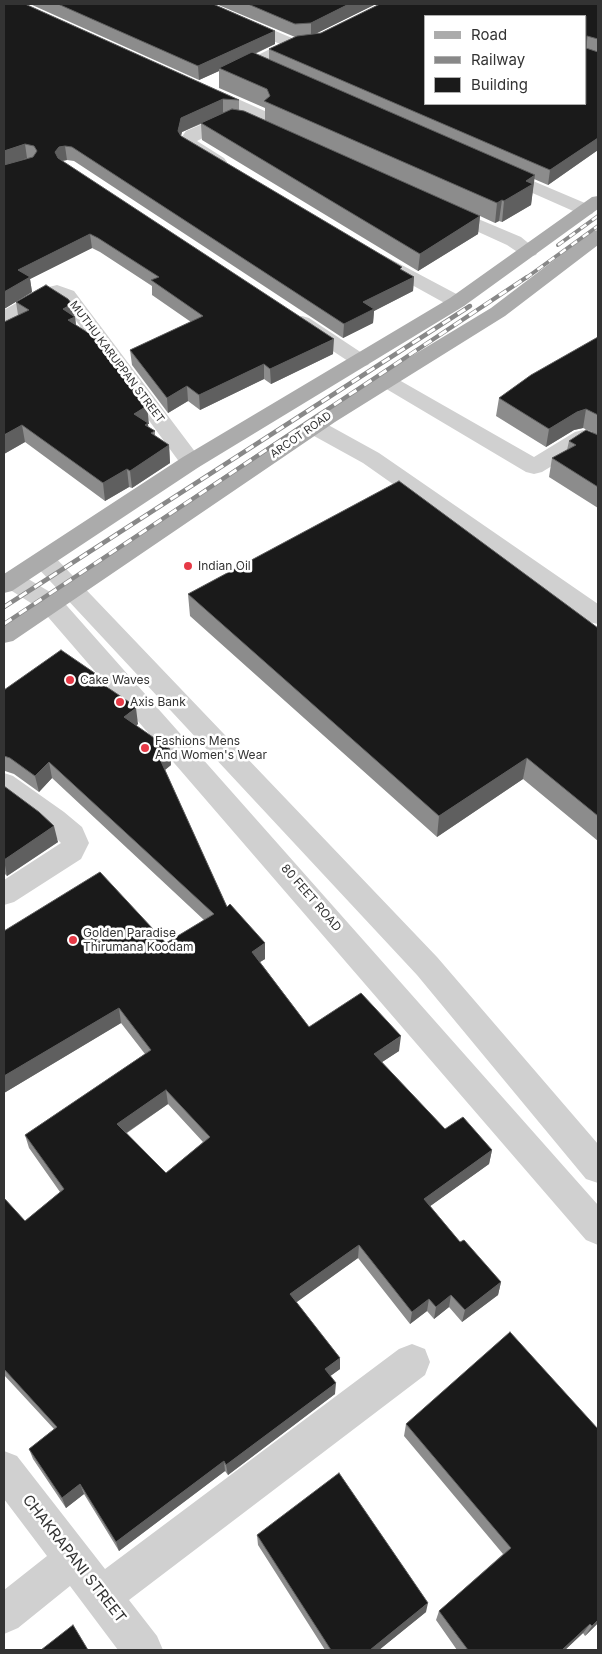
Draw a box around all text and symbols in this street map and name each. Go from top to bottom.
legend [424,15,587,105]
text: Road [471,25,507,44]
text: Railway [471,50,525,69]
text: Building [471,75,528,94]
street label: MUTHU KARUPPAN STREET [67,299,167,425]
street label: ARCOT ROAD [268,409,334,461]
place label: Indian Oil [198,559,251,573]
marker: Indian Oil [182,560,194,572]
place label: Cake Waves [80,673,150,687]
marker: Cake Waves [64,674,76,686]
place label: Axis Bank [130,695,186,709]
marker: Axis Bank [114,696,126,708]
place label: Fashions Mens And Women's Wear [155,734,267,762]
marker: Fashions Mens And Women's Wear [139,742,151,754]
street label: 80 FEET ROAD [278,861,344,935]
place label: Golden Paradise Thirumana Koodam [83,926,193,954]
marker: Golden Paradise Thirumana Koodam [67,934,79,946]
street label: CHAKRAPANI STREET [18,1491,130,1627]

